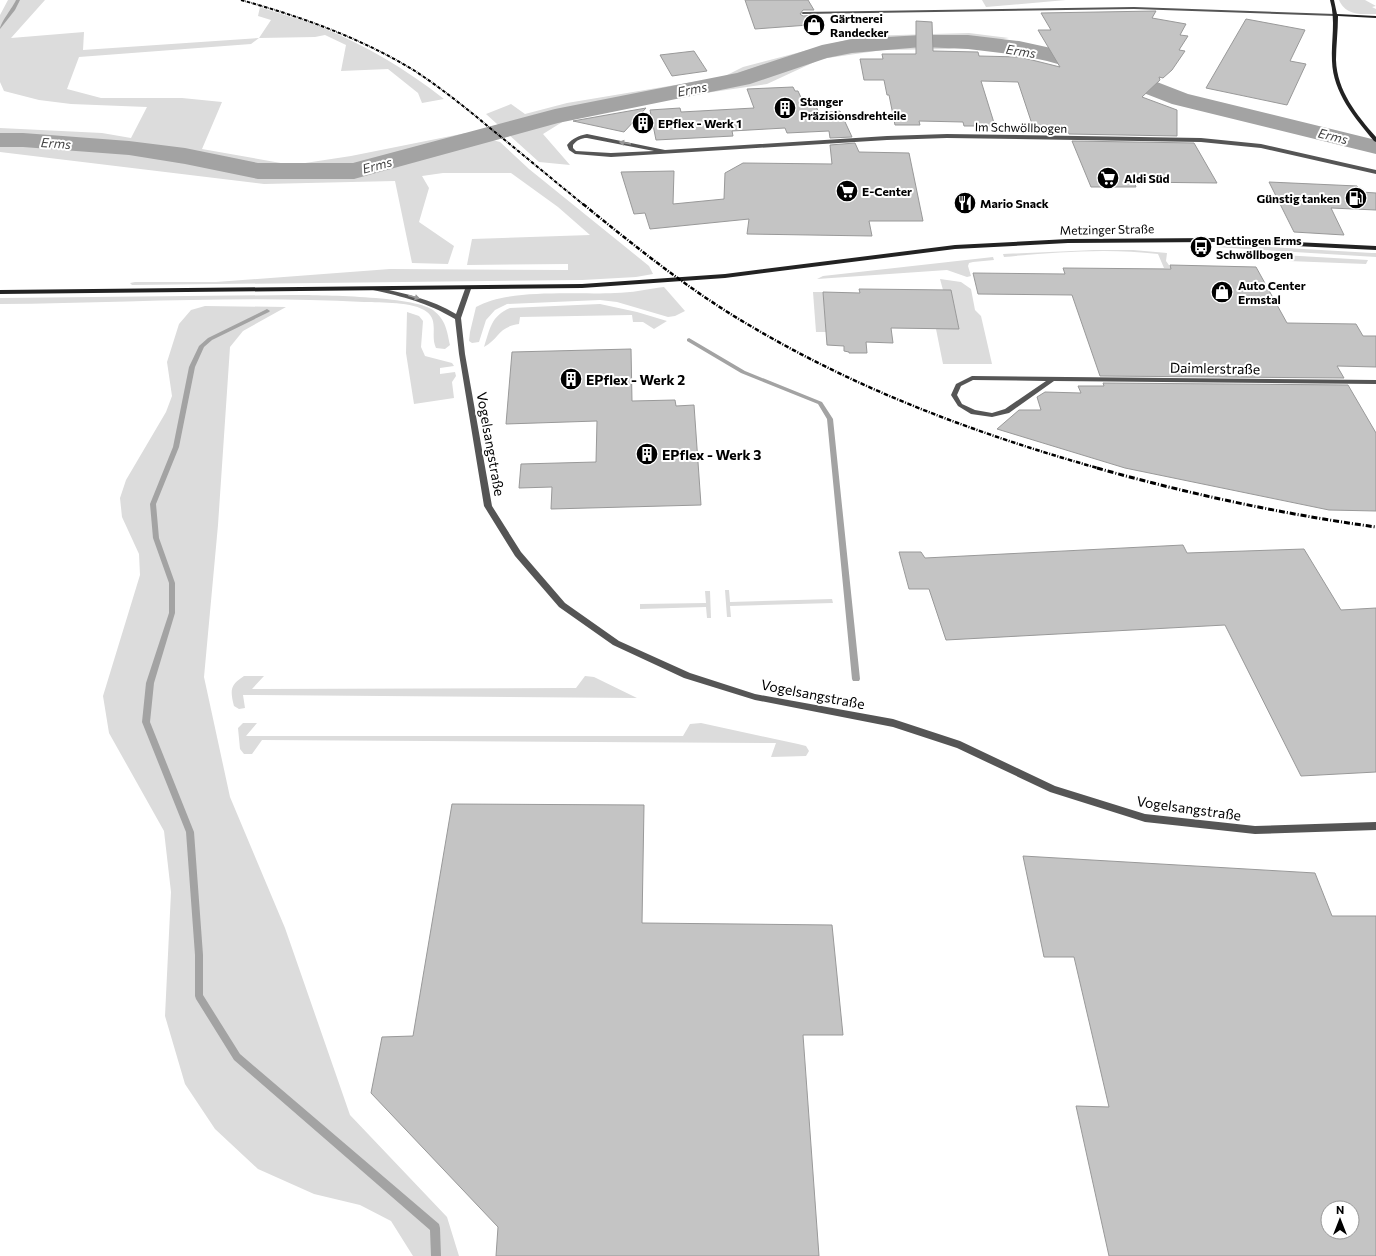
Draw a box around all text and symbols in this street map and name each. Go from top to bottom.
place label: Gärtnerei Randecker [830,11,889,39]
shop icon: Gärtnerei Randecker [801,12,827,38]
water label: Erms [1005,41,1037,61]
water label: Erms [676,78,708,100]
place label: Stanger Präzisionsdrehteile [800,94,906,122]
building icon: Stanger Präzisionsdrehteile [772,95,798,121]
building icon: EPflex - Werk 1 [630,110,656,136]
place label: EPflex - Werk 1 [658,116,742,130]
street label: Im Schwöllbogen [975,119,1067,135]
water label: Erms [1316,125,1350,147]
water label: Erms [40,134,72,152]
one-way arrow [619,139,631,145]
water label: Erms [360,153,394,177]
supermarket icon: Aldi Süd [1095,165,1121,191]
place label: Aldi Süd [1124,171,1170,185]
supermarket icon: E-Center [834,178,860,204]
place label: E-Center [862,184,912,198]
fuel station icon: Günstig tanken [1343,185,1369,211]
restaurant icon: Mario Snack [952,190,978,216]
place label: Günstig tanken [1256,191,1340,205]
place label: Mario Snack [980,196,1049,210]
street label: Metzinger Straße [1060,221,1154,237]
place label: Dettingen Erms Schwöllbogen [1216,233,1302,261]
bus stop icon: Dettingen Erms Schwöllbogen [1188,234,1214,260]
place label: Auto Center Ermstal [1238,278,1306,306]
shop icon: Auto Center Ermstal [1209,279,1235,305]
one-way arrow [408,294,420,300]
street label: Daimlerstraße [1170,359,1260,377]
building icon: EPflex - Werk 2 [558,366,584,392]
place label: EPflex - Werk 2 [586,371,685,388]
street label: Vogelsangstraße [473,391,509,497]
building icon: EPflex - Werk 3 [634,441,660,467]
place label: EPflex - Werk 3 [662,446,761,463]
street label: Vogelsangstraße [760,676,866,712]
street label: Vogelsangstraße [1136,792,1242,824]
north arrow [1320,1200,1360,1240]
text: N [1336,1203,1344,1216]

